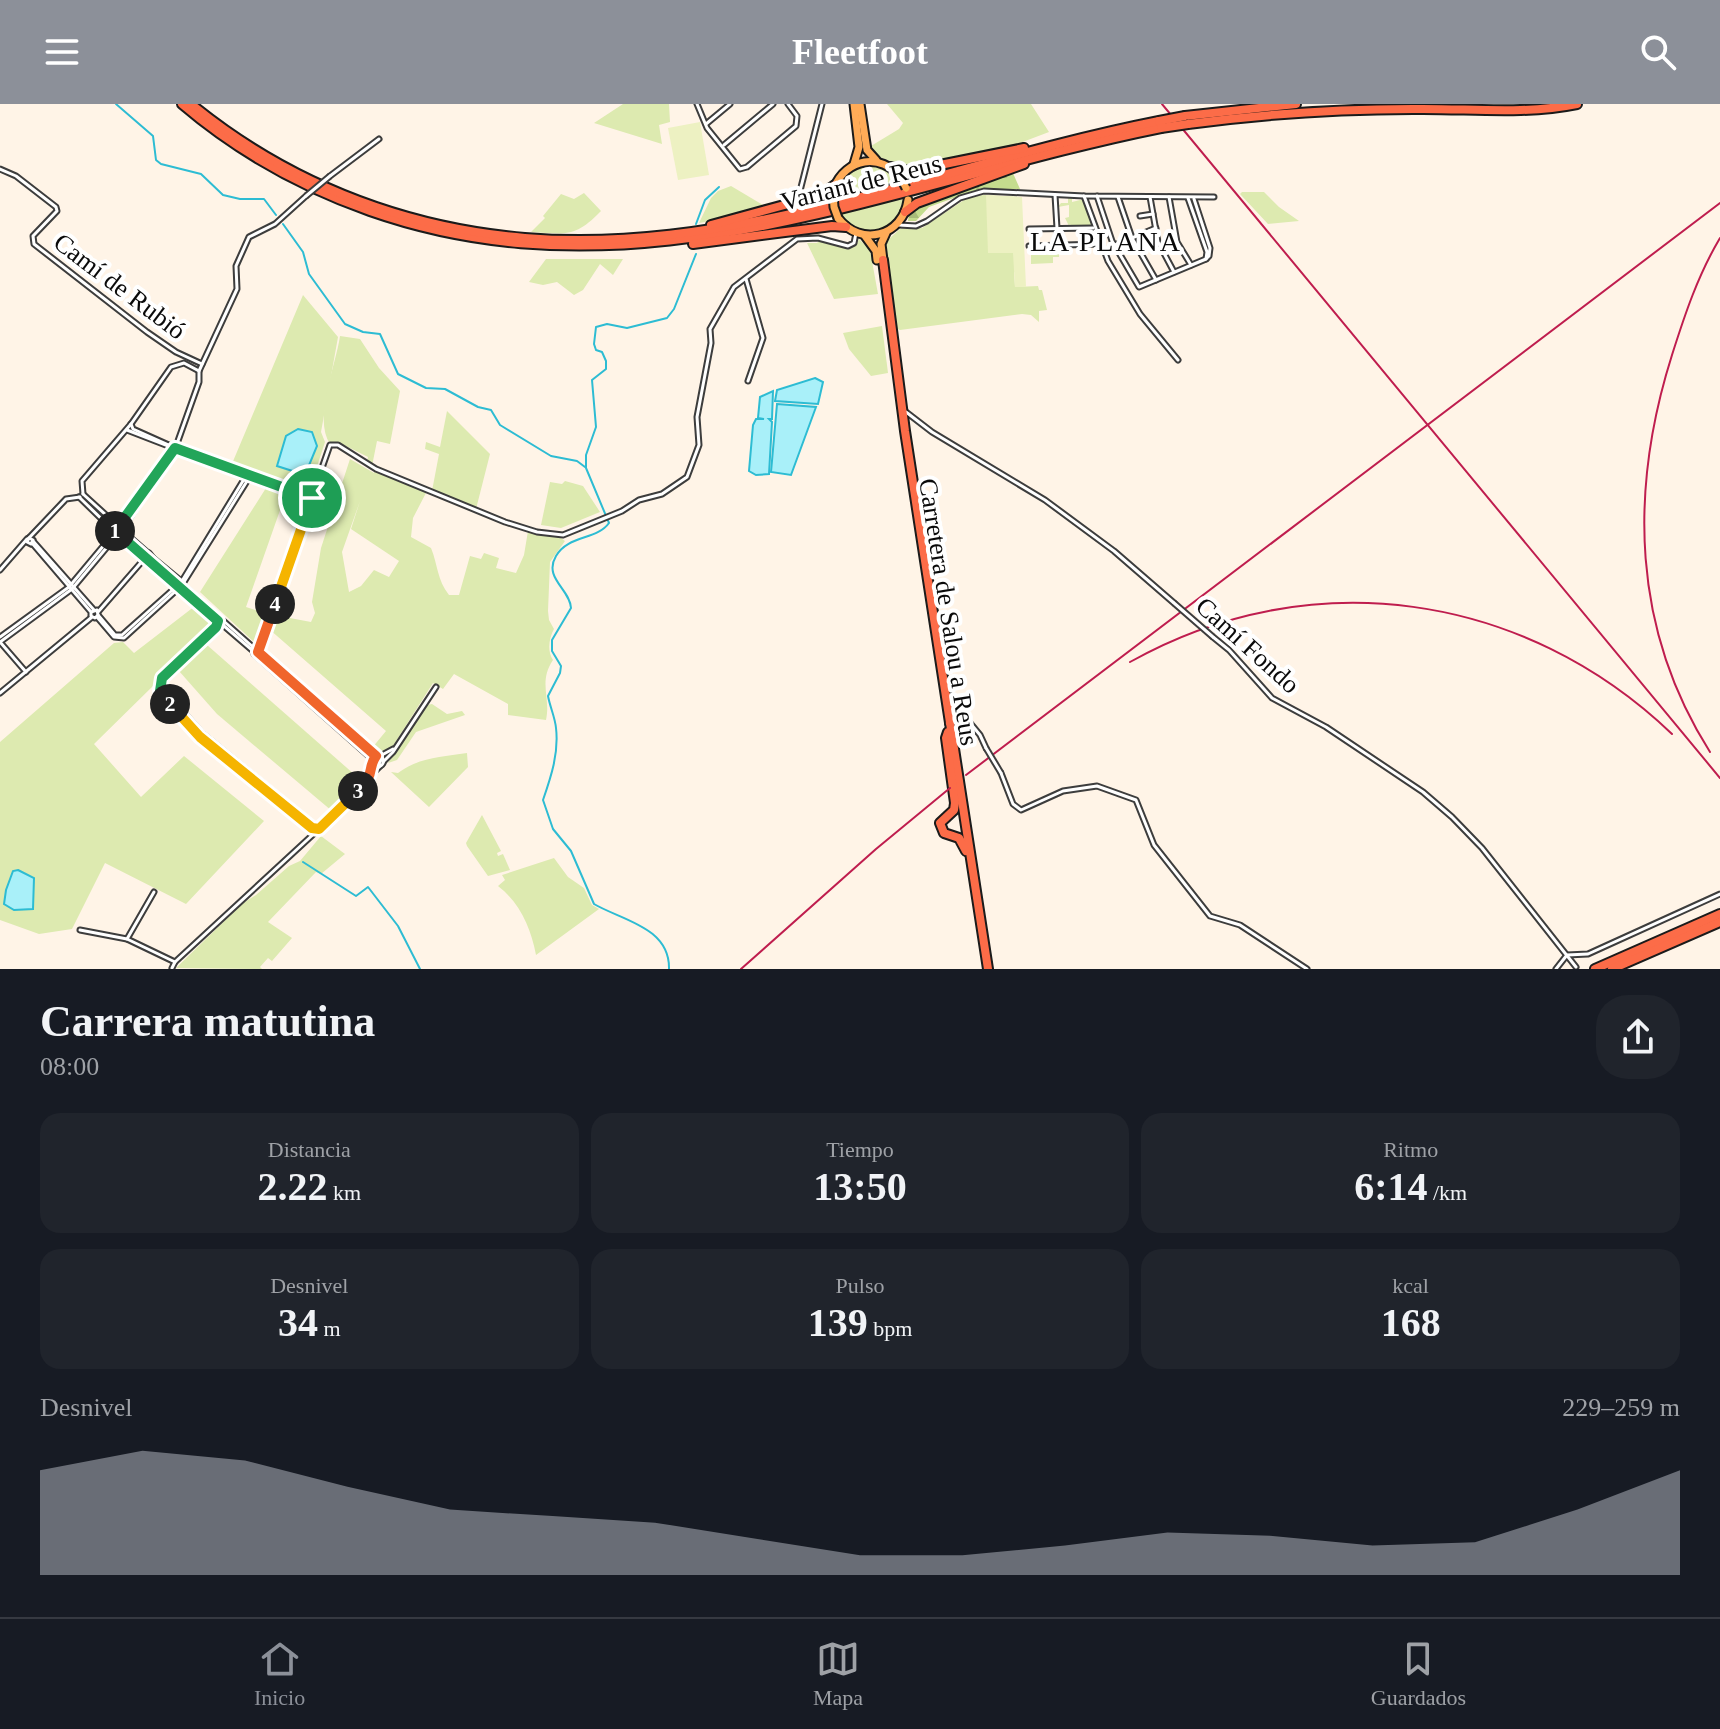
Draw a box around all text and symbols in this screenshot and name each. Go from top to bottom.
icon: menu [40,30,84,74]
icon: search [1636,30,1680,74]
text: Fleetfoot [792,32,928,72]
street label: Variant de Reus [778,149,944,216]
district label: LA PLANA [1030,226,1182,257]
street label: Camí de Rubió [48,227,191,345]
pin [278,464,346,532]
icon: arrive [290,476,334,520]
street label: Carretera de Salou a Reus [913,476,984,748]
pin: 1 [95,511,135,551]
text: 1 [110,518,121,543]
pin: 4 [255,584,295,624]
text: 4 [270,591,281,616]
street label: Camí Fondo [1190,591,1305,699]
pin: 2 [150,684,190,724]
text: 2 [165,691,176,716]
pin: 3 [338,771,378,811]
text: 3 [353,778,364,803]
button: share [1596,995,1680,1079]
text: Carrera matutina [40,997,375,1046]
text: 08:00 [40,1052,99,1081]
text: Distancia [268,1137,351,1162]
text: Tiempo [826,1137,894,1162]
text: Ritmo [1383,1137,1438,1162]
text: 2.22 [258,1164,328,1209]
text: 13:50 [813,1164,907,1209]
text: 6:14 [1354,1164,1427,1209]
text: km [328,1180,361,1205]
text: /km [1427,1180,1467,1205]
text: Desnivel [270,1273,348,1298]
text: Pulso [836,1273,884,1298]
text: kcal [1392,1273,1429,1298]
text: 34 [278,1300,318,1345]
text: 139 [808,1300,868,1345]
text: 168 [1381,1300,1441,1345]
text: m [318,1316,341,1341]
text: bpm [868,1316,912,1341]
text: Desnivel [40,1393,132,1422]
text: 229–259 m [1562,1393,1680,1422]
tab: Inicio [254,1637,305,1711]
tab: Mapa [813,1637,863,1711]
tab: Guardados [1371,1637,1466,1711]

